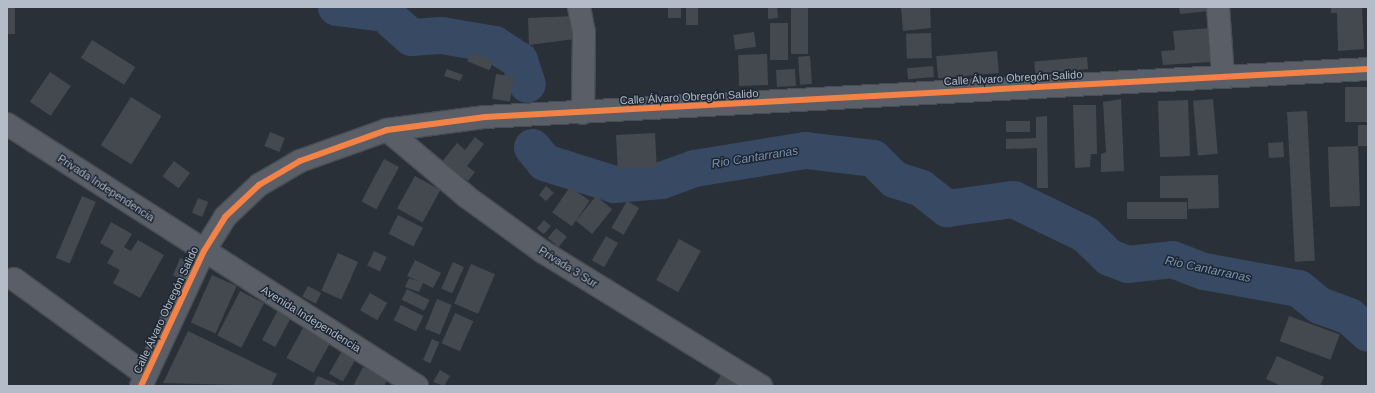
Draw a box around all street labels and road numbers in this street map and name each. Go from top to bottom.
street label: Calle Álvaro Obregón Salido [943,68,1083,88]
street label: Calle Álvaro Obregón Salido [619,87,759,107]
street label: Privada Independencia [55,152,157,224]
street label: Calle Álvaro Obregón Salido [131,244,201,376]
street label: Privada 3 Sur [536,244,600,290]
street label: Avenida Independencia [259,283,363,355]

